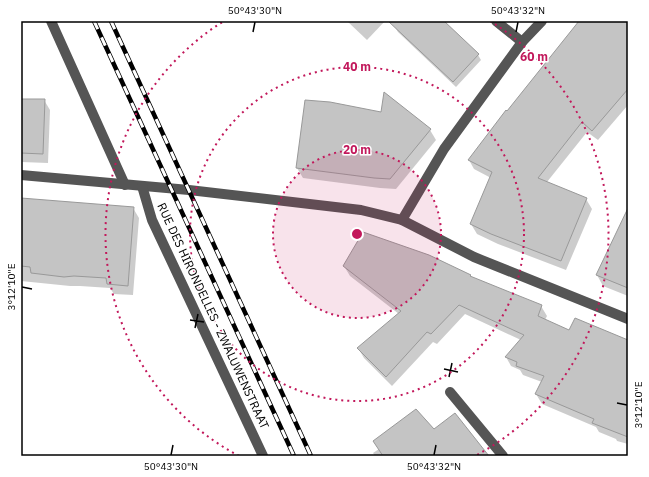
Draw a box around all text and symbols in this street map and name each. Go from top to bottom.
text: 50°43'30"N [228,4,282,17]
text: 50°43'32"N [491,4,545,17]
text: 60 m [520,49,548,64]
text: 40 m [343,59,371,74]
text: 20 m [343,142,371,157]
street label: RUE DES HIRONDELLES - ZWALUWENSTRAAT [154,200,273,431]
centre of rings [350,227,364,241]
text: 3°12'10"E [5,263,18,311]
text: 3°12'10"E [632,381,645,429]
text: 50°43'30"N [144,460,198,473]
text: 50°43'32"N [407,460,461,473]

